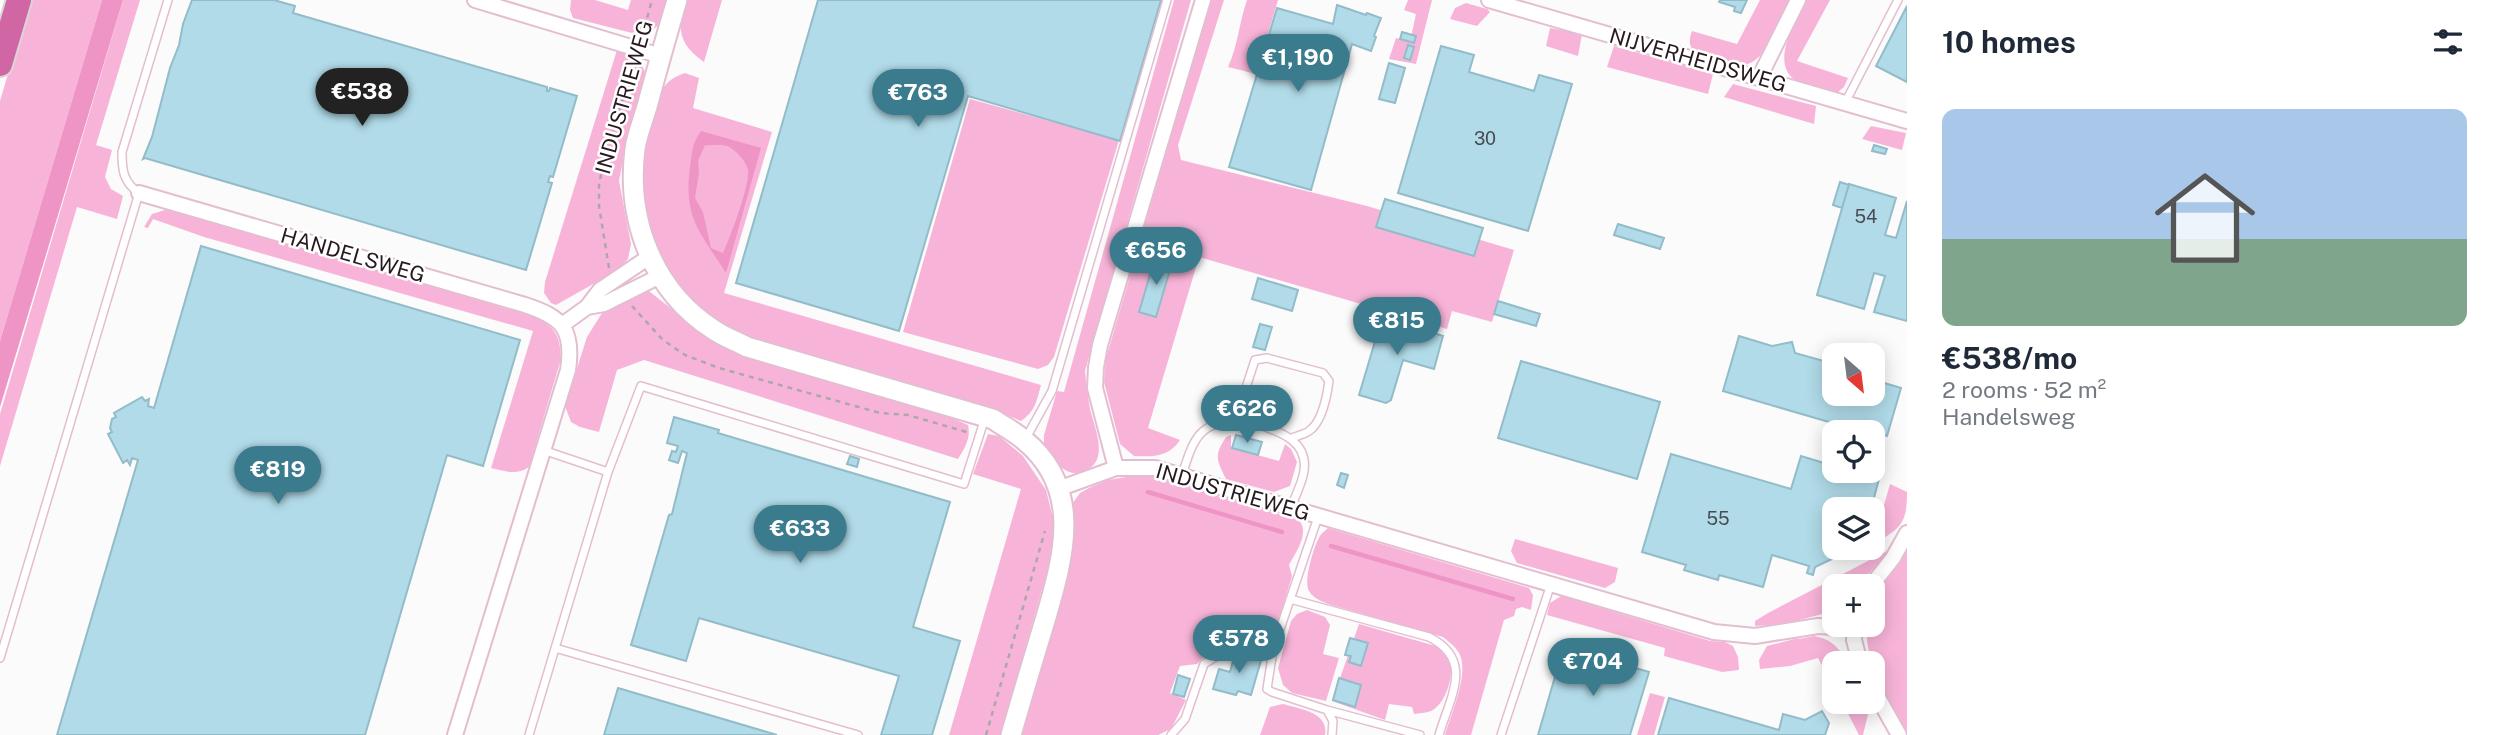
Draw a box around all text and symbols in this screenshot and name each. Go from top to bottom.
street label: INDUSTRIEWEG [590,17,658,177]
street label: NIJVERHEIDSWEG [1607,23,1789,97]
icon: filters [2429,23,2467,61]
text: 10 homes [1942,24,2076,60]
pin: €1,190 [1241,34,1355,94]
text: €1,190 [1263,43,1333,70]
pin: €538 [321,68,403,128]
pin: €763 [877,69,959,129]
text: €538 [331,77,393,104]
text: €763 [888,78,948,105]
house number: 30 [1474,128,1496,149]
icon: home [2142,155,2268,281]
house number: 54 [1855,206,1877,227]
street label: HANDELSWEG [278,222,428,288]
pin: €656 [1115,228,1197,287]
text: €656 [1126,236,1186,263]
pin: €815 [1356,298,1438,357]
text: €815 [1369,306,1425,333]
text: €538/mo [1942,340,2077,376]
north arrow [1822,343,1885,406]
map controls [1822,343,1885,714]
text: 2 rooms · 52 m² [1942,376,2106,403]
pin: €626 [1206,386,1288,445]
text: €626 [1217,394,1277,421]
text: Handelsweg [1942,403,2075,430]
button: locate [1822,420,1885,483]
pin: €819 [237,447,319,506]
text: €819 [250,455,306,482]
street label: INDUSTRIEWEG [1153,458,1313,526]
button: layers [1822,497,1885,560]
pin: €633 [759,505,841,565]
house number: 55 [1706,508,1730,529]
text: €633 [770,514,830,541]
button: + [1822,574,1885,637]
pin: €578 [1198,616,1280,675]
text: €578 [1209,624,1269,651]
pin: €704 [1552,638,1634,698]
text: €704 [1564,647,1623,674]
button: − [1822,651,1885,714]

